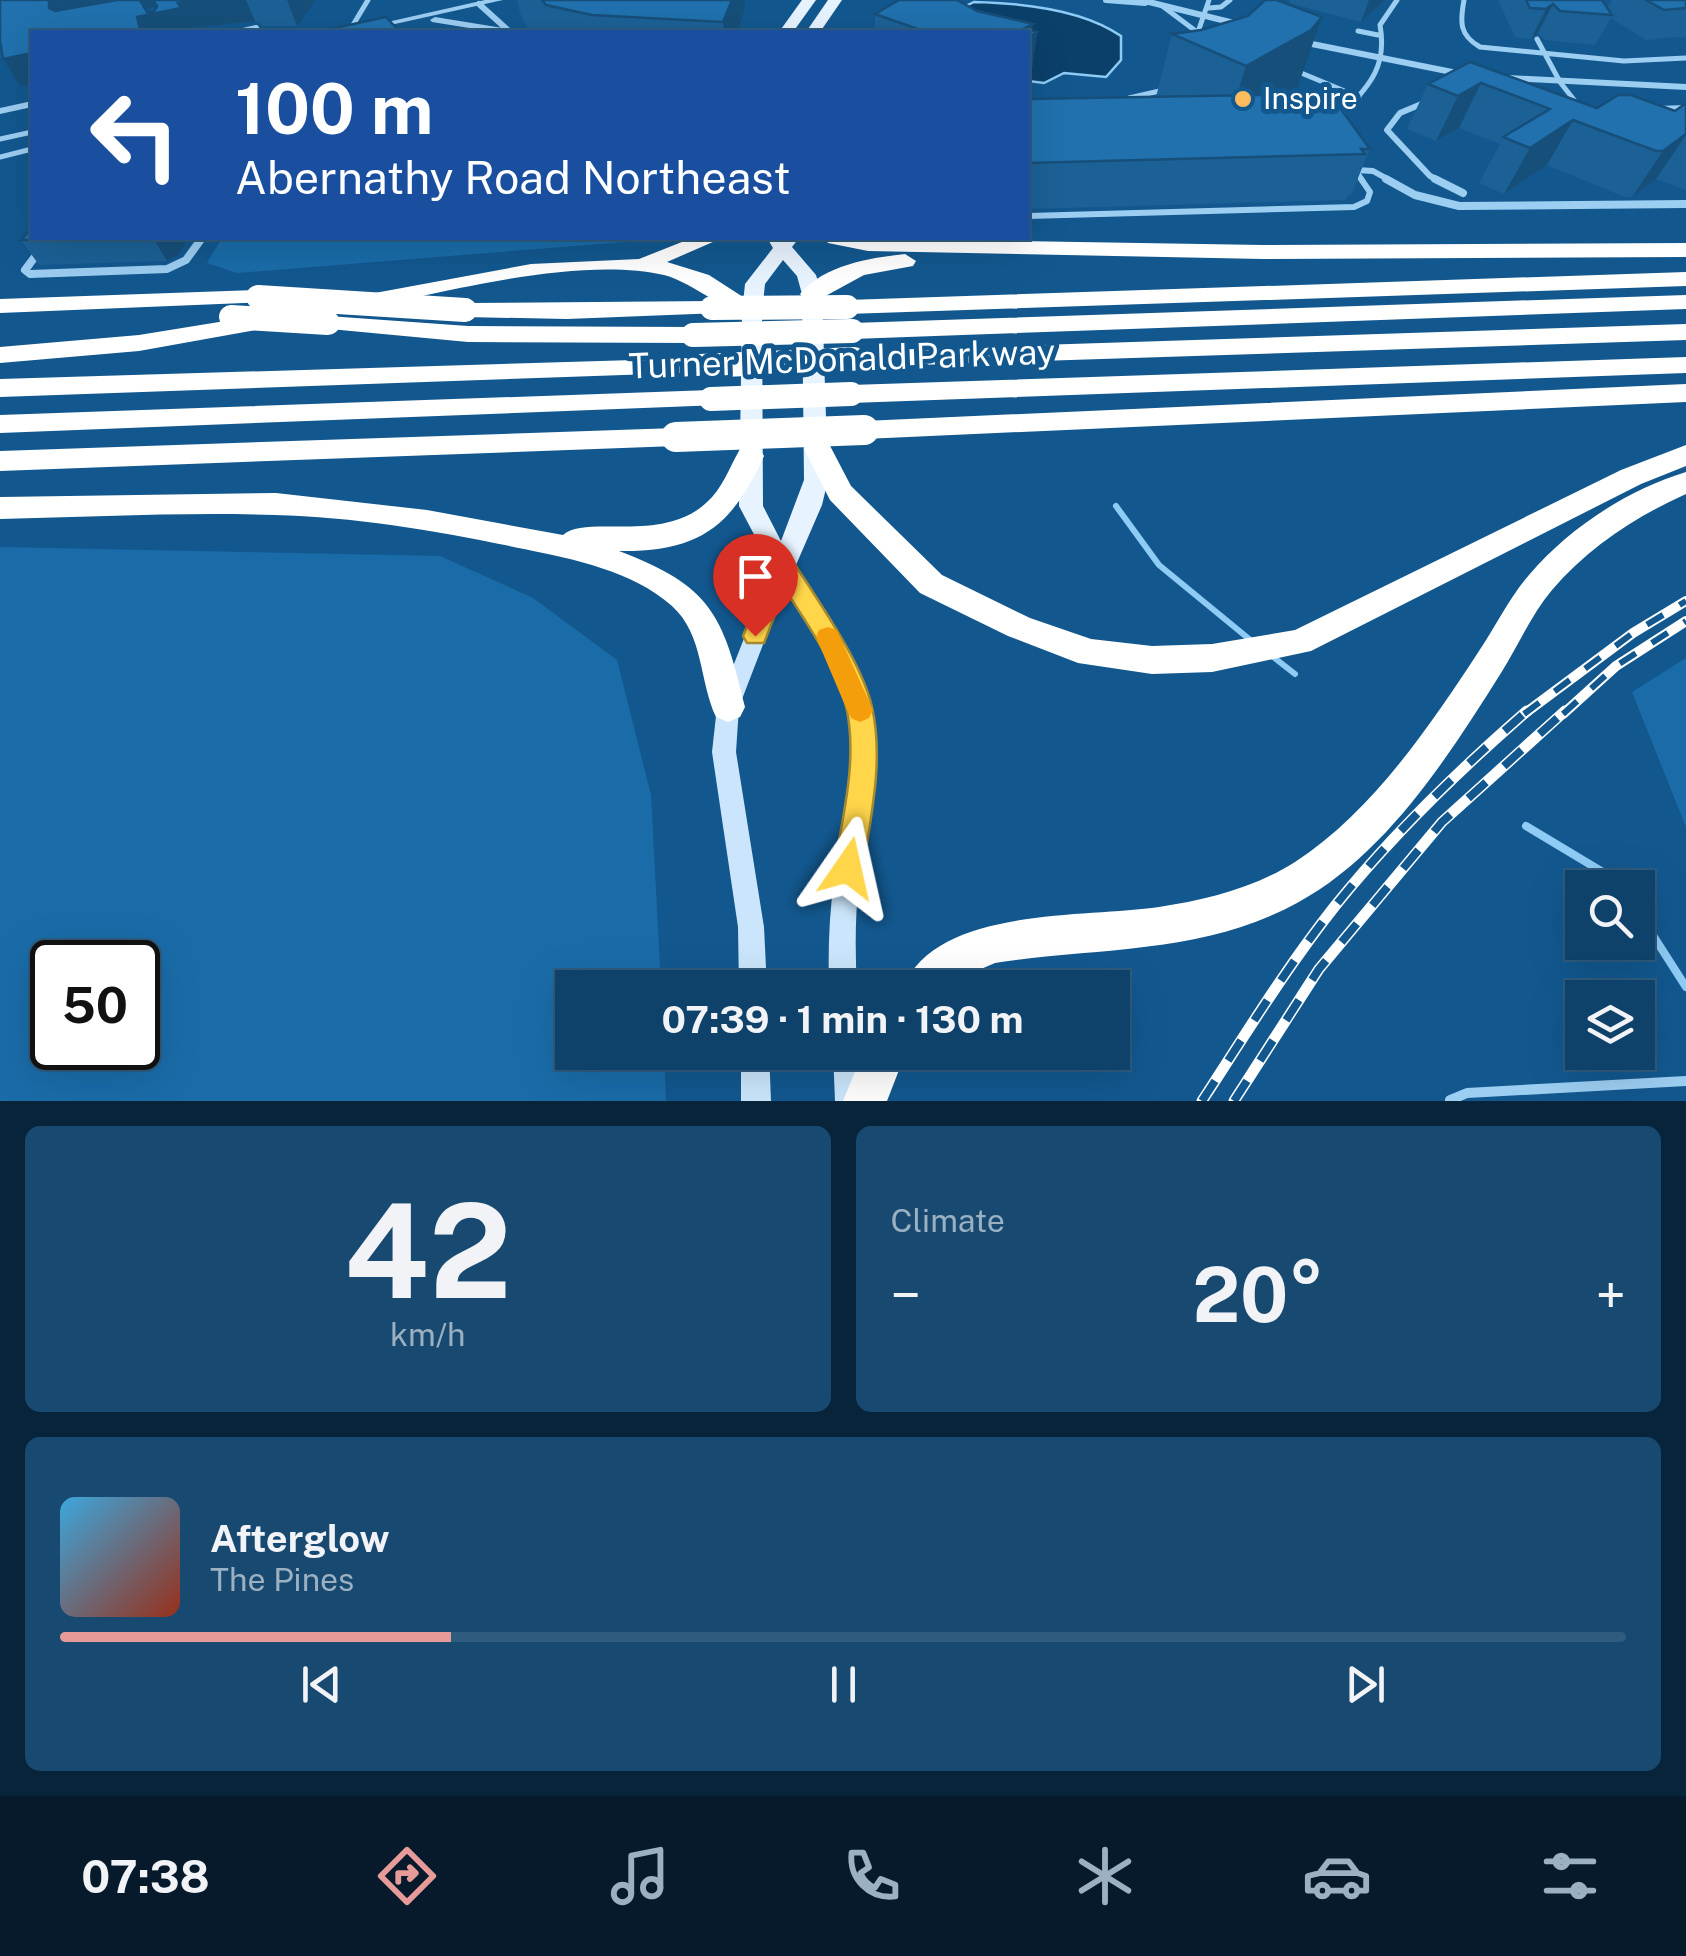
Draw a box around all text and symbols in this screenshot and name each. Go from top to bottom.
text: 100 m [235,67,433,150]
icon: left [70,70,200,200]
place label: Inspire [1263,80,1358,116]
marker: Inspire [1232,88,1254,110]
text: Abernathy Road Northeast [235,151,791,204]
street label: Turner McDonald Parkway [628,331,1056,386]
pin [713,534,798,637]
icon: arrive [728,549,783,604]
position arrow [796,816,900,920]
map controls [1565,870,1655,1070]
button: search [1565,870,1655,960]
speed limit sign: 50 [30,940,160,1070]
button: layers [1565,980,1655,1070]
text: 07:39 · 1 min · 130 m [662,997,1023,1042]
text: 42 [344,1175,512,1327]
text: Climate [891,1202,1005,1239]
text: 20° [1192,1251,1324,1339]
text: − [891,1263,921,1327]
text: + [1595,1263,1626,1327]
text: km/h [390,1316,465,1353]
text: Afterglow [210,1516,390,1561]
text: The Pines [210,1561,354,1598]
icon: previous [294,1657,349,1712]
icon: pause [816,1657,871,1712]
icon: next [1338,1657,1393,1712]
icon: directions [372,1841,442,1911]
icon: music [605,1841,675,1911]
icon: phone [837,1841,907,1911]
icon: climate [1070,1841,1140,1911]
icon: car [1302,1841,1372,1911]
icon: filters [1535,1841,1605,1911]
text: 07:38 [81,1850,210,1903]

